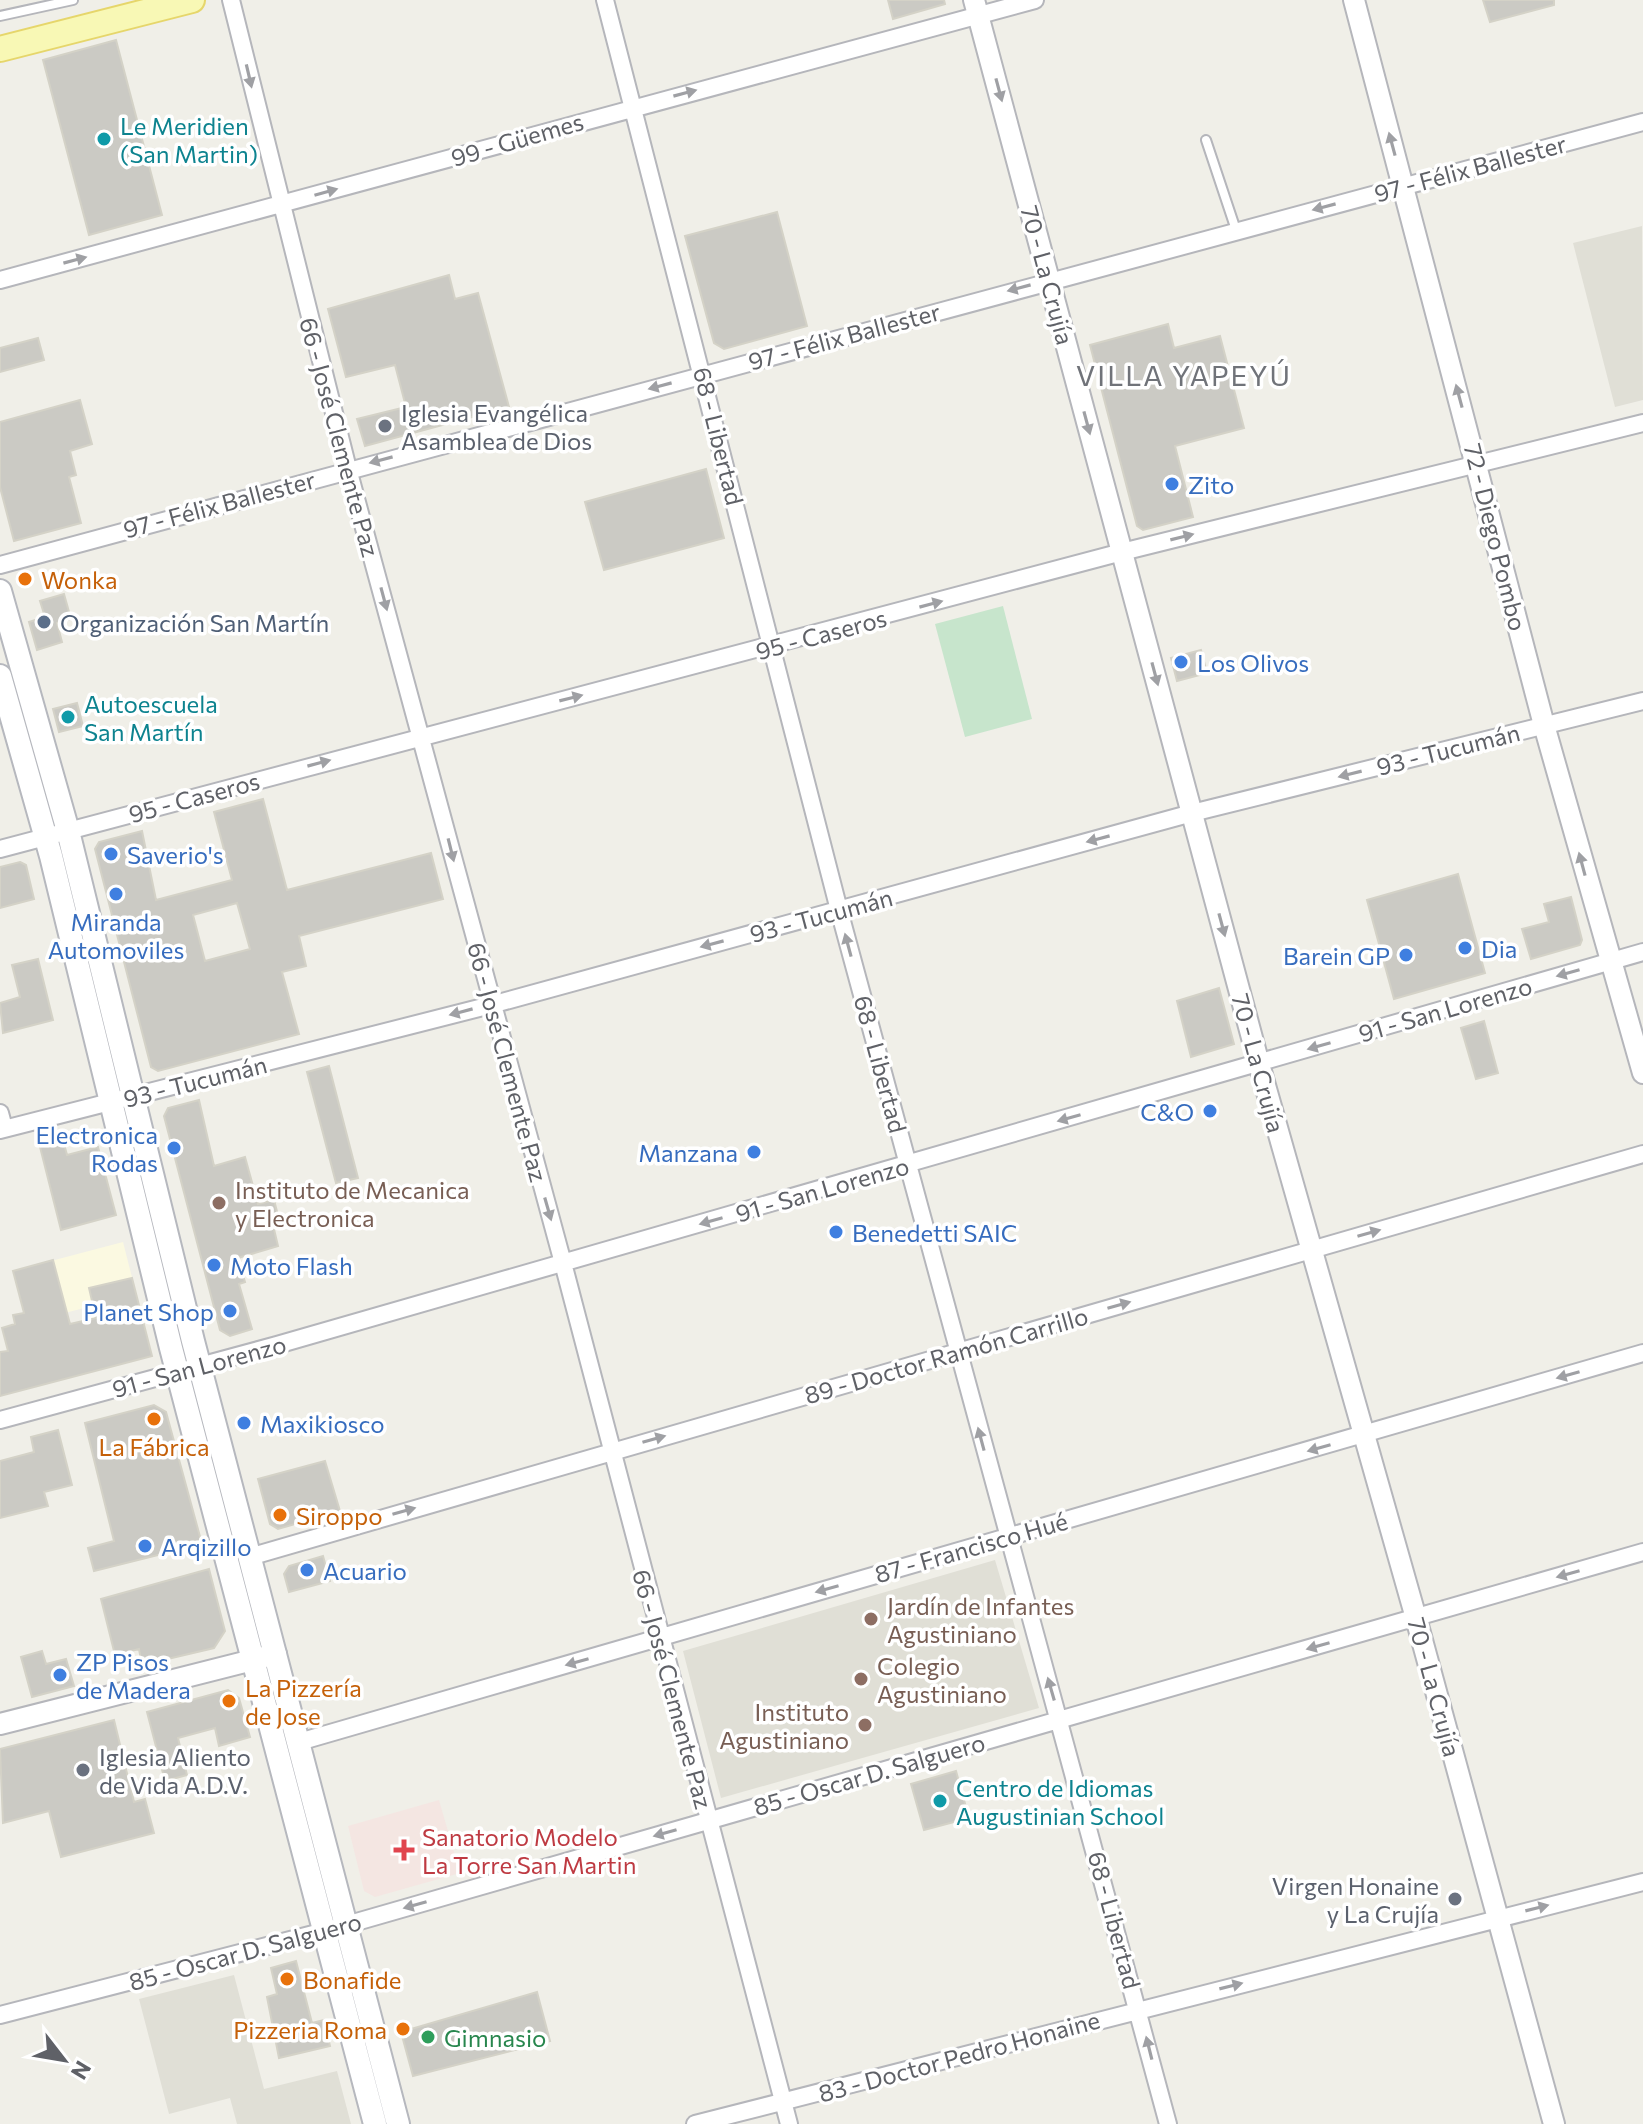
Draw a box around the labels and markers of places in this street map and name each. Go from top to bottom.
place label: Le Meridien (San Martin) [120,111,258,168]
marker: Le Meridien (San Martin) [95,130,113,148]
place label: Iglesia Evangélica Asamblea de Dios [401,398,592,455]
marker: Iglesia Evangélica Asamblea de Dios [376,417,394,435]
place label: Zito [1188,470,1234,499]
marker: Zito [1163,475,1181,493]
place label: Wonka [41,565,117,594]
marker: Wonka [16,570,34,588]
place label: Organización San Martín [60,608,329,637]
marker: Organización San Martín [35,613,53,631]
place label: Los Olivos [1197,648,1309,677]
marker: Los Olivos [1172,653,1190,671]
place label: Autoescuela San Martín [84,689,218,746]
marker: Autoescuela San Martín [59,708,77,726]
place label: Saverio's [127,840,224,869]
marker: Saverio's [102,845,120,863]
marker: Miranda Automoviles [107,885,125,903]
place label: Miranda Automoviles [48,907,184,964]
place label: Dia [1481,934,1517,963]
marker: Dia [1456,939,1474,957]
place label: Barein GP [1283,941,1390,970]
marker: Barein GP [1397,946,1415,964]
place label: C&O [1140,1097,1194,1126]
marker: C&O [1201,1102,1219,1120]
place label: Electronica Rodas [35,1120,158,1177]
place label: Manzana [638,1138,738,1167]
marker: Electronica Rodas [165,1139,183,1157]
marker: Manzana [745,1143,763,1161]
place label: Instituto de Mecanica y Electronica [235,1175,470,1232]
marker: Instituto de Mecanica y Electronica [210,1194,228,1212]
place label: Benedetti SAIC [852,1218,1017,1247]
marker: Benedetti SAIC [827,1223,845,1241]
place label: Moto Flash [230,1251,353,1280]
marker: Moto Flash [205,1256,223,1274]
place label: Planet Shop [83,1297,214,1326]
marker: Planet Shop [221,1302,239,1320]
place label: Maxikiosco [260,1409,385,1438]
marker: La Fábrica [145,1410,163,1428]
marker: Maxikiosco [235,1414,253,1432]
place label: La Fábrica [99,1432,210,1461]
place label: Siroppo [296,1501,383,1530]
marker: Siroppo [271,1506,289,1524]
place label: Arqizillo [161,1532,252,1561]
marker: Arqizillo [136,1537,154,1555]
place label: Acuario [323,1556,407,1585]
marker: Acuario [298,1561,316,1579]
place label: Jardín de Infantes Agustiniano [887,1591,1074,1648]
marker: Jardín de Infantes Agustiniano [862,1610,880,1628]
place label: ZP Pisos de Madera [76,1647,191,1704]
place label: Colegio Agustiniano [877,1651,1007,1708]
marker: ZP Pisos de Madera [51,1666,69,1684]
marker: Colegio Agustiniano [852,1670,870,1688]
place label: La Pizzería de Jose [245,1673,362,1730]
marker: La Pizzería de Jose [220,1692,238,1710]
place label: Instituto Agustiniano [719,1697,849,1754]
marker: Instituto Agustiniano [856,1716,874,1734]
place label: Iglesia Aliento de Vida A.D.V. [99,1742,251,1799]
marker: Iglesia Aliento de Vida A.D.V. [74,1761,92,1779]
place label: Centro de Idiomas Augustinian School [956,1773,1164,1830]
marker: Centro de Idiomas Augustinian School [931,1792,949,1810]
place label: Sanatorio Modelo La Torre San Martin [422,1822,636,1879]
marker: Sanatorio Modelo La Torre San Martin [393,1839,415,1861]
place label: Virgen Honaine y La Crujía [1272,1871,1439,1928]
marker: Virgen Honaine y La Crujía [1446,1890,1464,1908]
place label: Bonafide [303,1965,401,1994]
marker: Bonafide [278,1970,296,1988]
place label: Pizzeria Roma [233,2015,387,2044]
marker: Pizzeria Roma [394,2020,412,2038]
place label: Gimnasio [444,2023,546,2052]
marker: Gimnasio [419,2028,437,2046]

